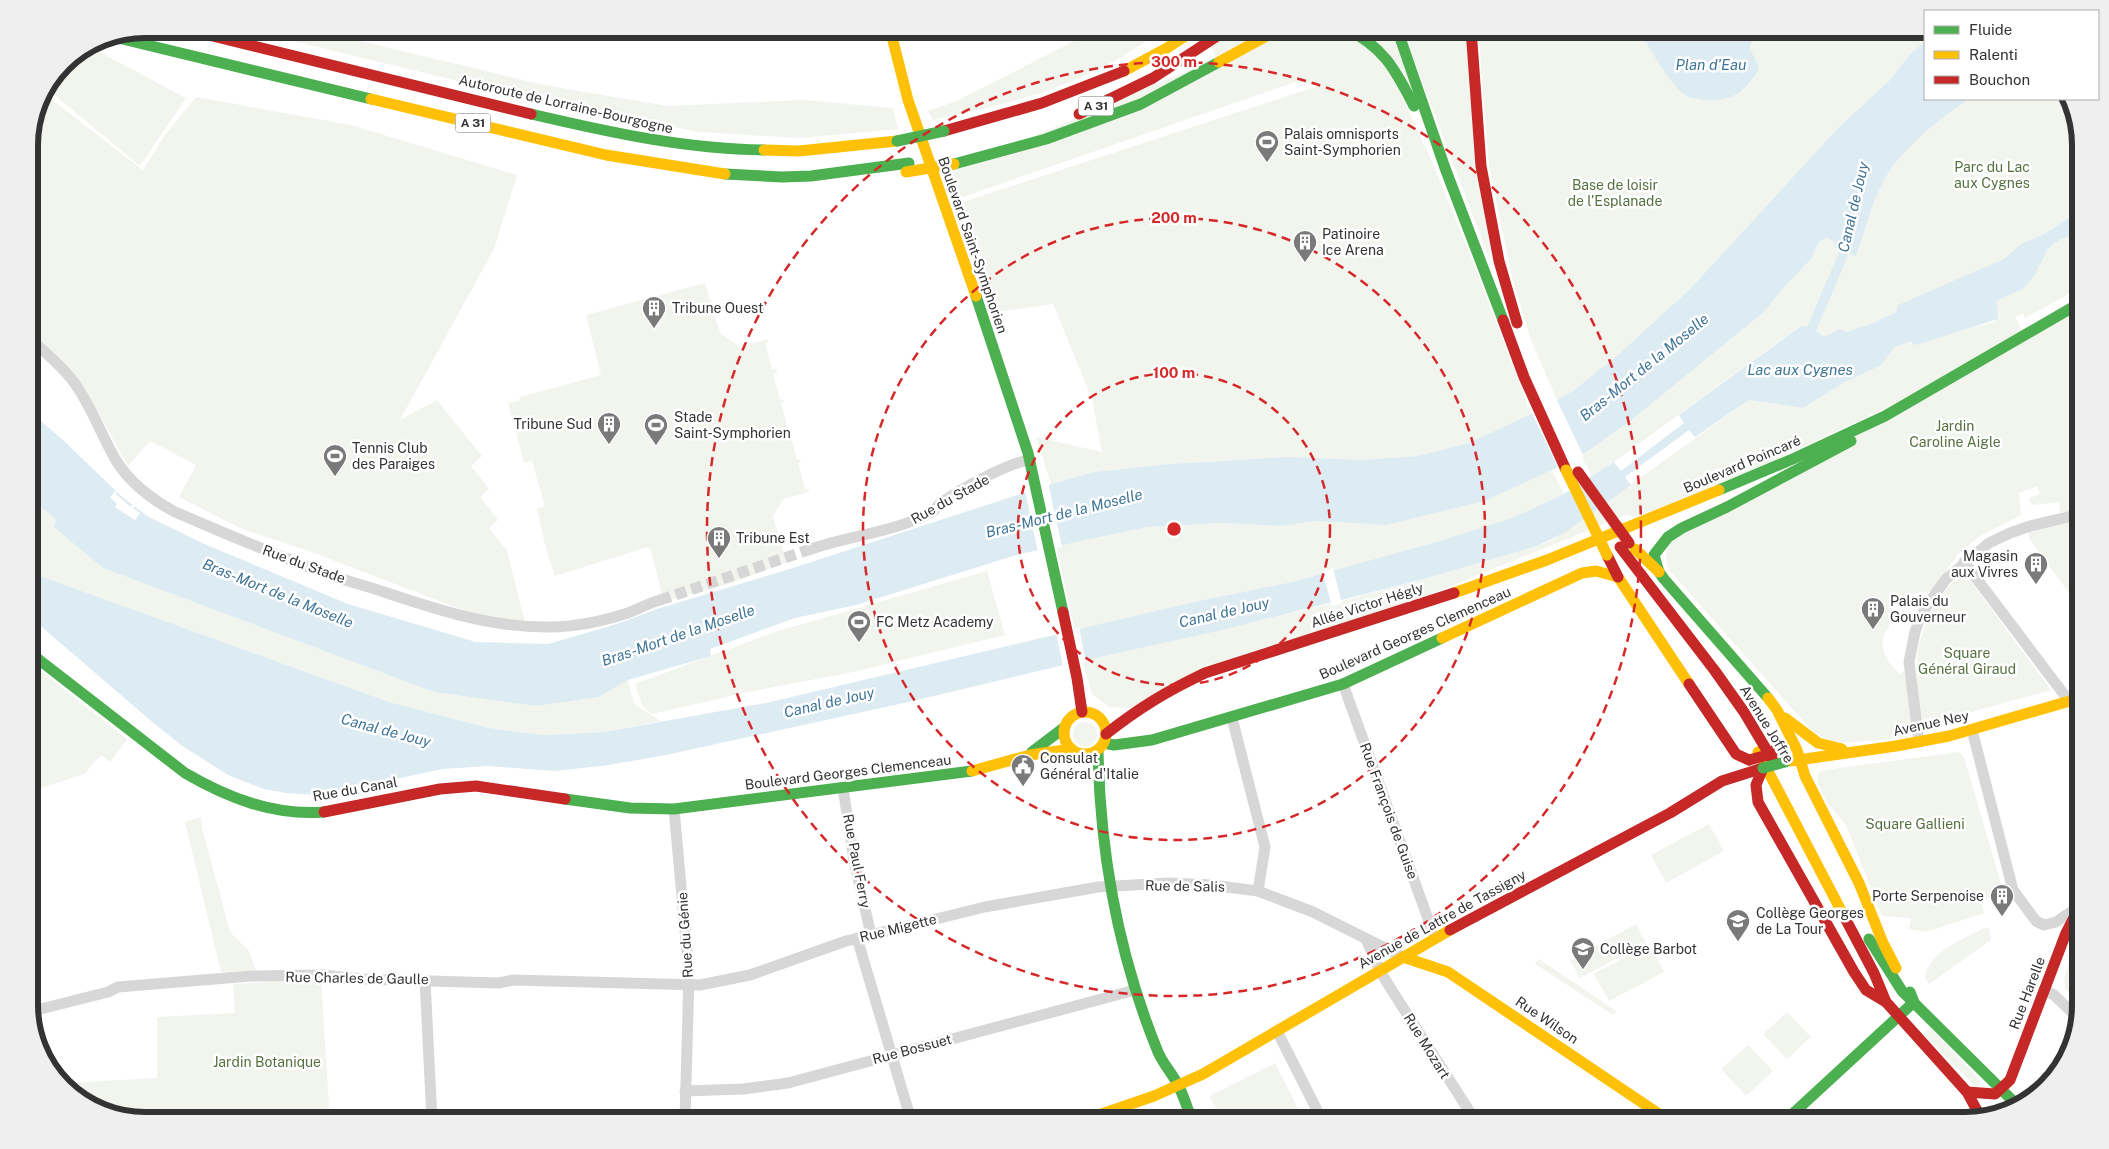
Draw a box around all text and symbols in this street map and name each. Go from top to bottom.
legend [1924,10,2099,100]
text: Fluide [1969,21,2012,38]
text: Ralenti [1969,46,2018,63]
text: 300 m [1151,53,1197,70]
water label: Plan d'Eau [1676,56,1746,73]
text: Bouchon [1969,71,2030,88]
street label: Autoroute de Lorraine-Bourgogne [457,72,675,136]
road number: A 31 [1078,96,1114,115]
road number: A 31 [456,114,490,132]
place label: Palais omnisports Saint-Symphorien [1284,126,1401,158]
sports icon: Palais omnisports Saint-Symphorien [1254,129,1280,163]
street label: Boulevard Saint-Symphorien [935,155,1011,335]
park label: Parc du Lac aux Cygnes [1954,159,2030,191]
water label: Canal de Jouy [1834,160,1872,254]
park label: Base de loisir de l'Esplanade [1568,177,1662,209]
text: 200 m [1151,209,1197,226]
place label: Patinoire Ice Arena [1322,226,1384,258]
building icon: Patinoire Ice Arena [1292,229,1318,263]
building icon: Tribune Ouest [641,295,667,329]
place label: Tribune Ouest [672,300,763,316]
water label: Bras-Mort de la Moselle [1576,310,1712,424]
water label: Lac aux Cygnes [1747,361,1853,378]
text: 100 m [1153,364,1195,381]
place label: Stade Saint-Symphorien [674,409,791,441]
building icon: Tribune Sud [596,411,622,445]
sports icon: Stade Saint-Symphorien [643,412,669,446]
place label: Tribune Sud [513,416,592,432]
park label: Jardin Caroline Aigle [1909,418,2001,450]
street label: Boulevard Poincaré [1681,432,1803,496]
place label: Tennis Club des Paraiges [352,440,435,472]
sports icon: Tennis Club des Paraiges [322,443,348,477]
street label: Rue du Stade [908,471,992,527]
water label: Bras-Mort de la Moselle [984,485,1144,541]
centre of rings [1165,520,1183,538]
building icon: Tribune Est [706,525,732,559]
place label: Tribune Est [736,530,810,546]
street label: Rue du Stade [260,542,348,586]
place label: Magasin aux Vivres [1951,548,2018,580]
building icon: Magasin aux Vivres [2023,551,2049,585]
water label: Bras-Mort de la Moselle [200,555,356,631]
street label: Allée Victor Hégly [1309,579,1426,631]
street label: Boulevard Georges Clemenceau [1317,583,1513,683]
water label: Canal de Jouy [1177,593,1271,631]
place label: Palais du Gouverneur [1890,593,1966,625]
building icon: Palais du Gouverneur [1860,596,1886,630]
water label: Bras-Mort de la Moselle [599,601,757,669]
sports icon: FC Metz Academy [846,609,872,643]
place label: FC Metz Academy [876,614,994,630]
park label: Square Général Giraud [1918,645,2016,677]
street label: Avenue Joffre [1737,682,1797,766]
water label: Canal de Jouy [782,683,876,721]
street label: Avenue Ney [1892,707,1971,739]
water label: Canal de Jouy [339,710,433,750]
street label: Rue François de Guise [1357,741,1421,881]
place label: Consulat Général d'Italie [1040,750,1139,782]
street label: Boulevard Georges Clemenceau [744,751,952,793]
public building icon: Consulat Général d'Italie [1010,753,1036,787]
street label: Rue du Canal [311,774,399,804]
street label: Rue Paul Ferry [840,812,874,910]
park label: Square Gallieni [1865,816,1965,832]
street label: Avenue de Lattre de Tassigny [1355,866,1529,972]
street label: Rue de Salis [1145,877,1225,895]
building icon: Porte Serpenoise [1989,883,2015,917]
place label: Porte Serpenoise [1872,888,1984,904]
street label: Rue du Génie [674,891,696,979]
place label: Collège Georges de La Tour [1756,905,1864,937]
school or university icon: Collège Georges de La Tour [1725,908,1751,942]
street label: Rue Migette [858,911,938,945]
school or university icon: Collège Barbot [1570,936,1596,970]
place label: Collège Barbot [1600,941,1697,957]
street label: Rue Harelle [2006,954,2048,1031]
street label: Rue Charles de Gaulle [285,969,429,987]
street label: Rue Wilson [1513,993,1581,1047]
street label: Rue Mozart [1401,1010,1453,1082]
street label: Rue Bossuet [871,1031,953,1067]
park label: Jardin Botanique [213,1054,321,1070]

